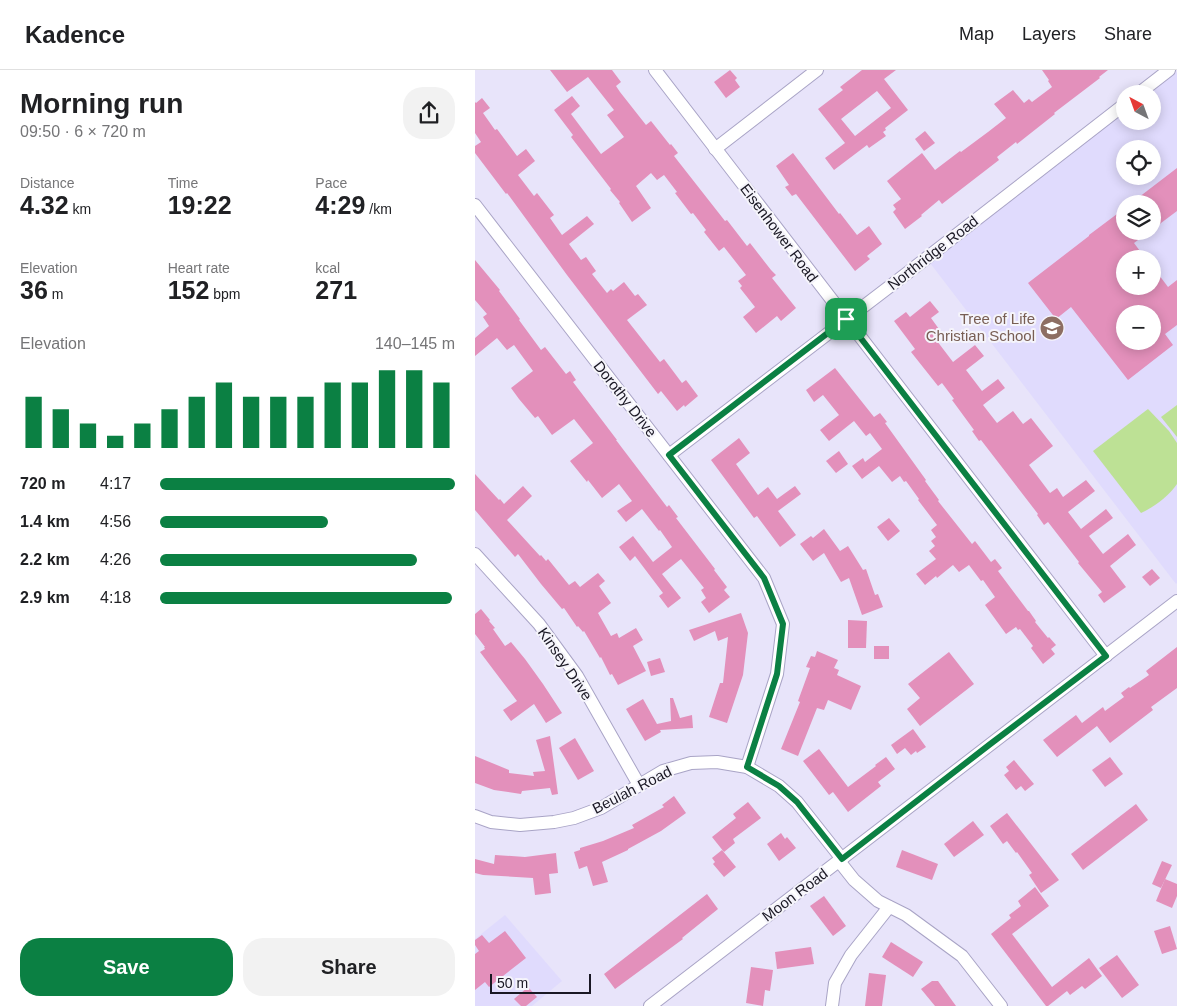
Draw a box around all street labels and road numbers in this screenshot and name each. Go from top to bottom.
street label: Eisenhower Road [737,180,822,285]
street label: Northridge Road [884,212,981,293]
street label: Dorothy Drive [590,357,660,440]
street label: Kinsey Drive [535,624,596,703]
street label: Beulah Road [589,762,674,817]
street label: Moon Road [759,864,831,925]

